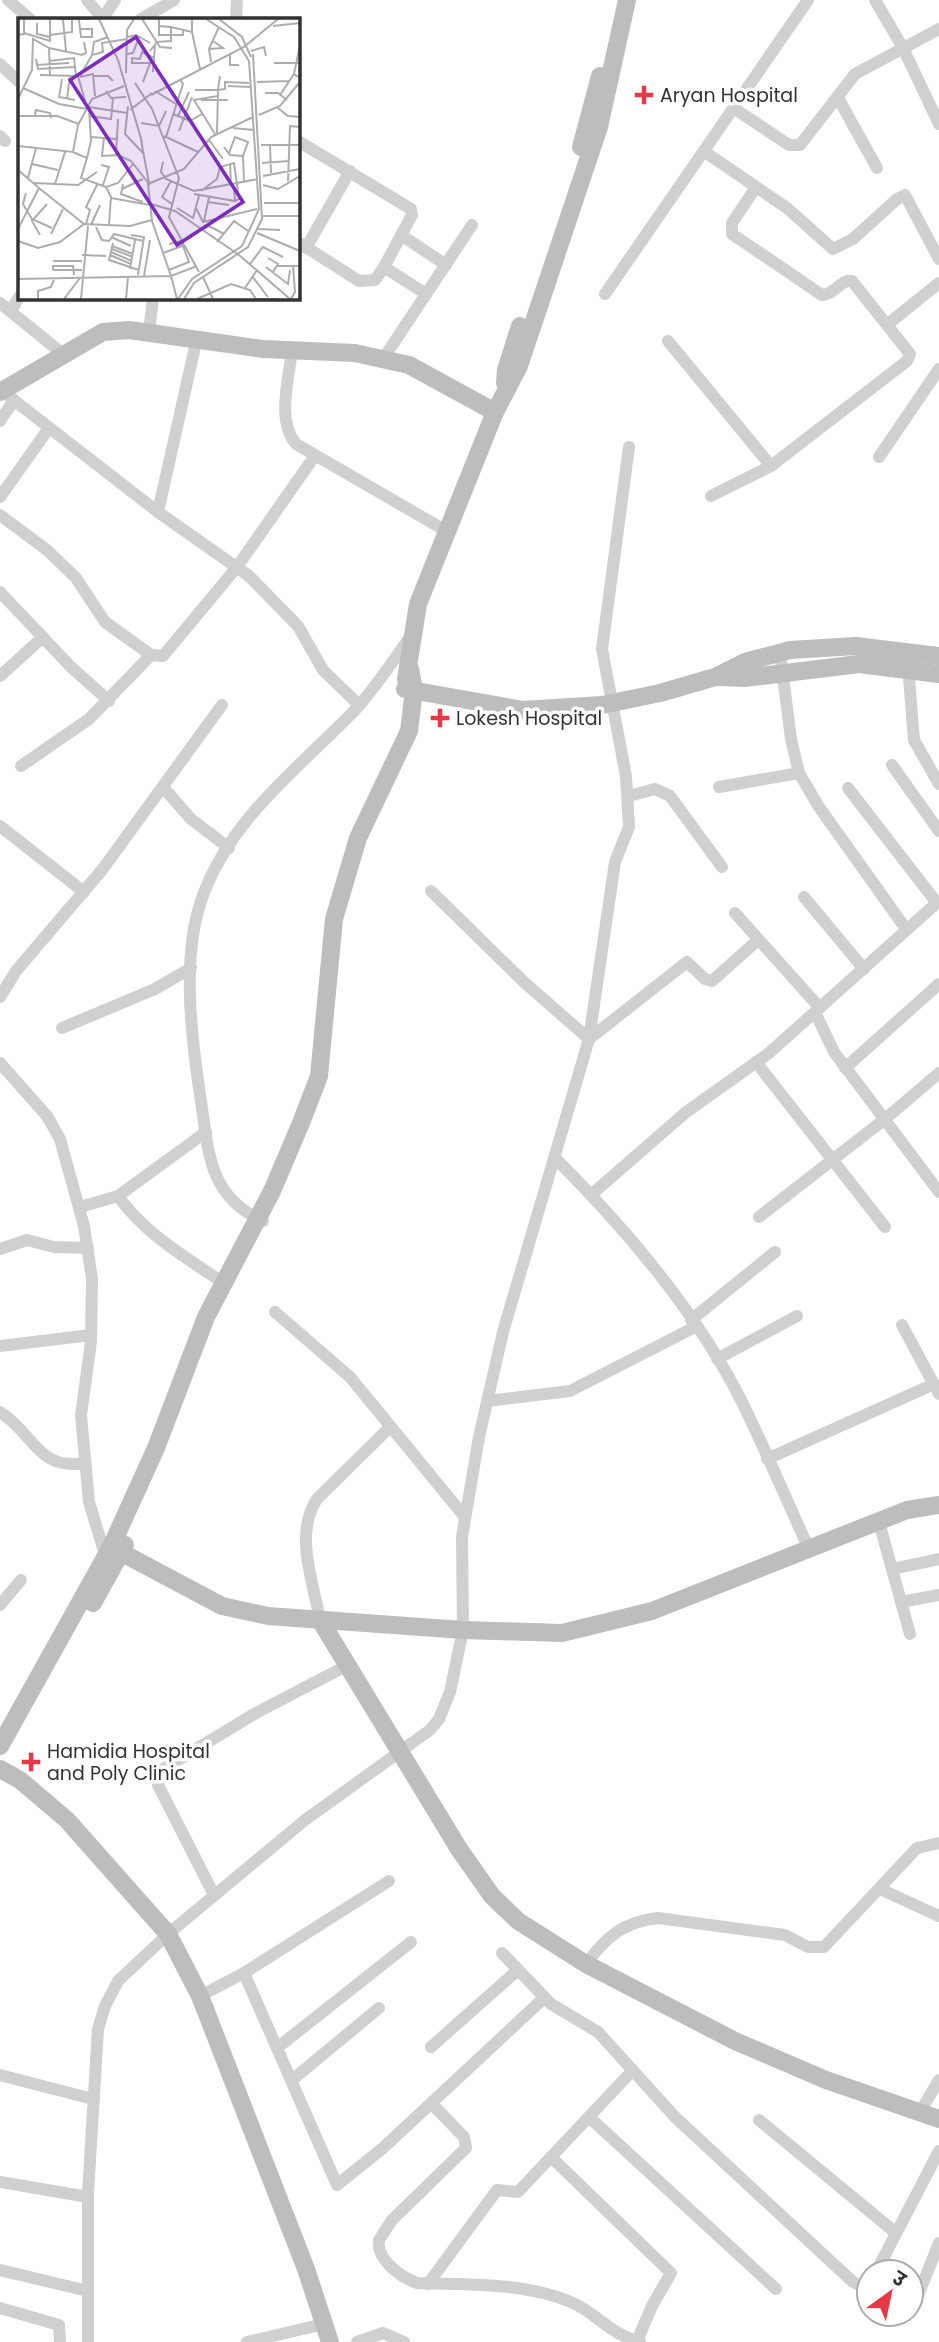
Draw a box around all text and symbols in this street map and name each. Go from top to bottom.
inset map [18,18,299,299]
place label: Aryan Hospital [660,82,798,109]
marker: Aryan Hospital [634,85,654,105]
place label: Lokesh Hospital [456,705,602,732]
marker: Lokesh Hospital [430,708,450,728]
place label: Hamidia Hospital and Poly Clinic [47,1738,210,1787]
marker: Hamidia Hospital and Poly Clinic [21,1752,41,1772]
north arrow [855,2258,925,2328]
text: उ [886,2264,912,2294]

